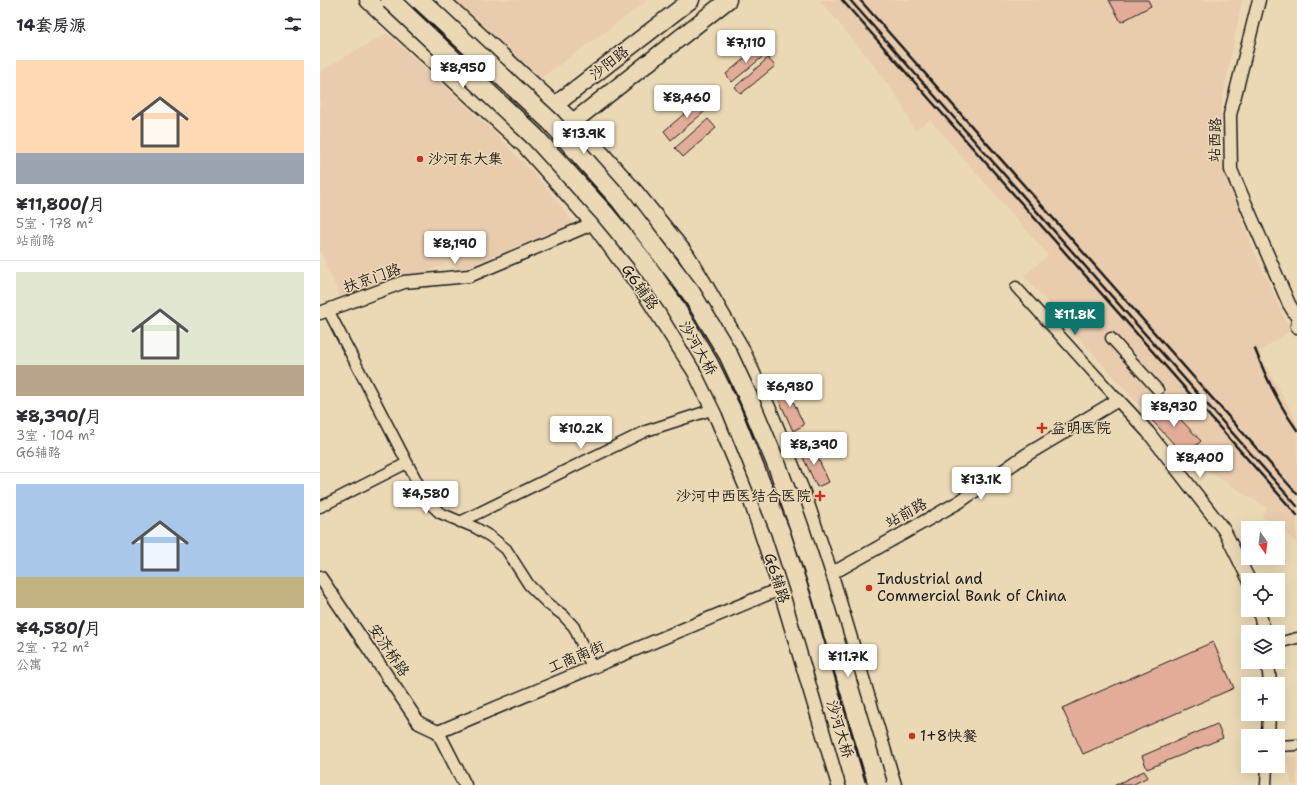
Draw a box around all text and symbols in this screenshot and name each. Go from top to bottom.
icon: filters [282,13,304,35]
text: 14套房源 [16,14,86,36]
pin: ¥7,110 [713,30,779,64]
text: ¥7,110 [726,34,766,51]
street label: 沙阳路 [585,41,633,85]
pin: ¥8,950 [430,55,496,89]
text: ¥8,950 [440,59,486,76]
pin: ¥8,460 [654,85,720,119]
icon: home [124,86,196,158]
text: ¥8,460 [663,89,711,106]
street label: 站西路 [1205,117,1225,163]
pin: ¥13.9K [551,121,617,155]
text: ¥13.9K [562,125,606,142]
place label: 沙河东大集 [428,149,503,169]
marker: 沙河东大集 [415,154,425,164]
text: ¥11,800/月 [16,193,105,215]
text: 5室 · 178 m² [16,215,94,232]
pin: ¥8,190 [422,231,488,265]
text: 站前路 [16,232,55,249]
text: ¥8,190 [433,235,477,252]
street label: 扶京门路 [340,259,404,297]
street label: G6辅路 [617,260,663,314]
icon: home [124,298,196,370]
pin: ¥11.8K [1042,302,1108,336]
text: ¥11.8K [1054,306,1096,323]
street label: 沙河大桥 [674,317,722,379]
pin: ¥6,980 [757,374,823,408]
text: ¥6,980 [766,378,814,395]
pin: ¥8,930 [1141,394,1207,428]
text: ¥8,930 [1151,398,1197,415]
text: ¥8,390/月 [16,405,102,427]
pin: ¥10.2K [548,416,614,450]
place label: 益明医院 [1051,418,1111,438]
text: ¥10.2K [559,420,603,437]
marker: 益明医院 [1036,422,1048,434]
text: 3室 · 104 m² [16,427,95,444]
pin: ¥8,390 [781,432,847,466]
text: ¥8,390 [790,436,838,453]
text: G6辅路 [16,444,61,461]
pin: ¥8,400 [1167,445,1233,479]
text: ¥8,400 [1176,449,1224,466]
pin: ¥13.1K [948,467,1014,501]
text: ¥13.1K [961,471,1001,488]
pin: ¥4,580 [393,481,459,515]
text: ¥4,580 [402,485,450,502]
place label: 沙河中西医结合医院 [676,486,811,506]
marker: 沙河中西医结合医院 [814,490,826,502]
street label: 站前路 [881,493,931,533]
icon: home [124,510,196,582]
north arrow [1241,521,1285,565]
map controls [1241,521,1285,773]
street label: G6辅路 [759,550,795,606]
place label: Industrial and Commercial Bank of China [877,569,1067,606]
button: locate [1241,573,1285,617]
marker: Industrial and Commercial Bank of China [864,583,874,593]
text: ¥4,580/月 [16,617,101,639]
street label: 安济桥路 [364,620,414,680]
button: layers [1241,625,1285,669]
street label: 工商南街 [544,636,608,678]
text: 2室 · 72 m² [16,639,89,656]
pin: ¥11.7K [815,644,881,678]
text: ¥11.7K [828,648,868,665]
text: 公寓 [16,656,42,673]
button: + [1241,677,1285,721]
street label: 沙河大桥 [822,697,858,761]
place label: 1+8快餐 [920,726,977,746]
button: − [1241,729,1285,773]
marker: 1+8快餐 [907,731,917,741]

